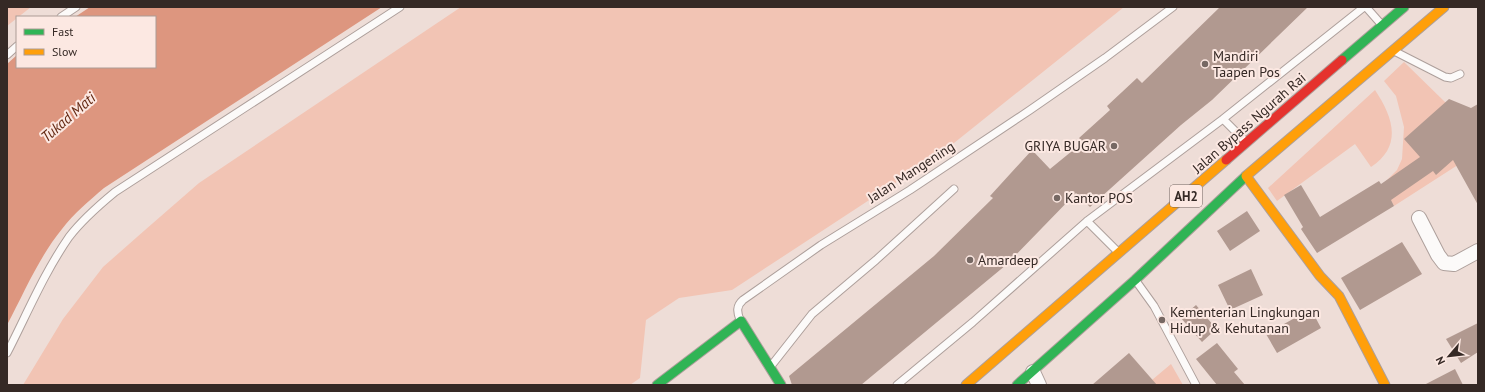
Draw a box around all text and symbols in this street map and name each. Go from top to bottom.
legend [16,16,156,68]
text: Fast [52,24,73,39]
text: Slow [52,44,77,59]
place label: Mandiri Taapen Pos [1213,47,1280,81]
marker: Mandiri Taapen Pos [1200,59,1210,69]
street label: Jalan Bypass Ngurah Rai [1188,69,1309,178]
water label: Tukad Mati [37,87,100,146]
street label: Jalan Mangening [863,137,958,207]
place label: GRIYA BUGAR [1024,137,1106,155]
marker: GRIYA BUGAR [1109,141,1119,151]
road number: AH2 [1170,185,1202,207]
place label: Kantor POS [1065,189,1133,207]
marker: Kantor POS [1052,193,1062,203]
place label: Amardeep [978,251,1038,269]
marker: Amardeep [965,255,975,265]
place label: Kementerian Lingkungan Hidup & Kehutanan [1170,303,1320,337]
marker: Kementerian Lingkungan Hidup & Kehutanan [1157,315,1167,325]
north arrow [1429,336,1469,376]
text: N [1432,354,1448,367]

